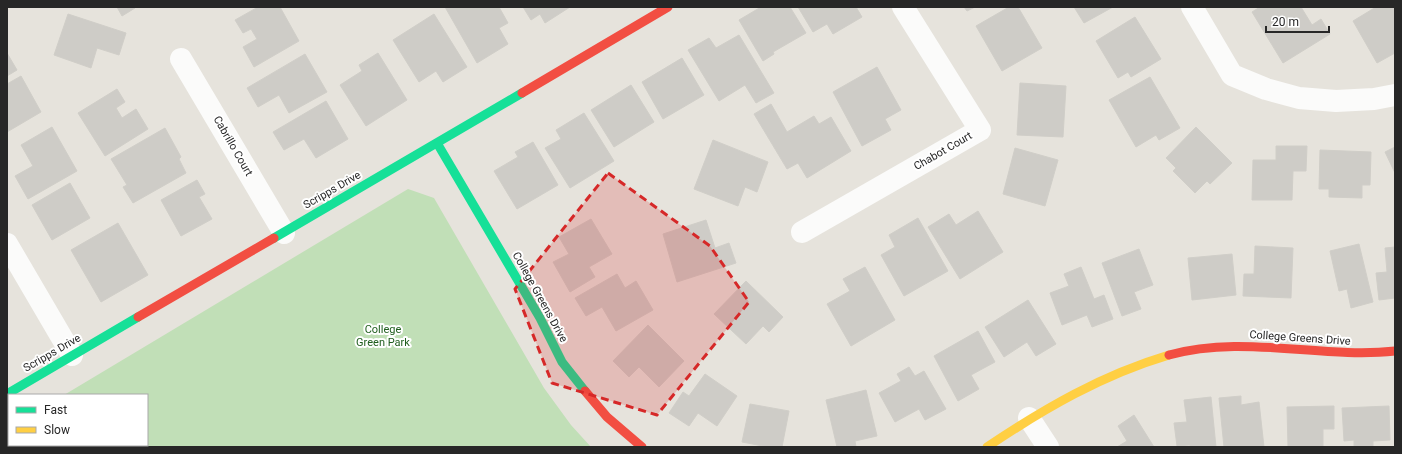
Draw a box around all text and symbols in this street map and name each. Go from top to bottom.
scale bar [1266,8,1329,34]
text: 20 m [1272,15,1299,29]
street label: Cabrillo Court [211,114,256,179]
street label: Chabot Court [912,129,975,173]
street label: Scripps Drive [301,168,363,212]
street label: College Greens Drive [510,250,570,345]
park label: College Green Park [356,323,410,349]
street label: College Greens Drive [1249,328,1351,348]
street label: Scripps Drive [21,331,83,375]
legend [8,394,148,446]
text: Fast [44,403,67,417]
text: Slow [44,423,70,437]

